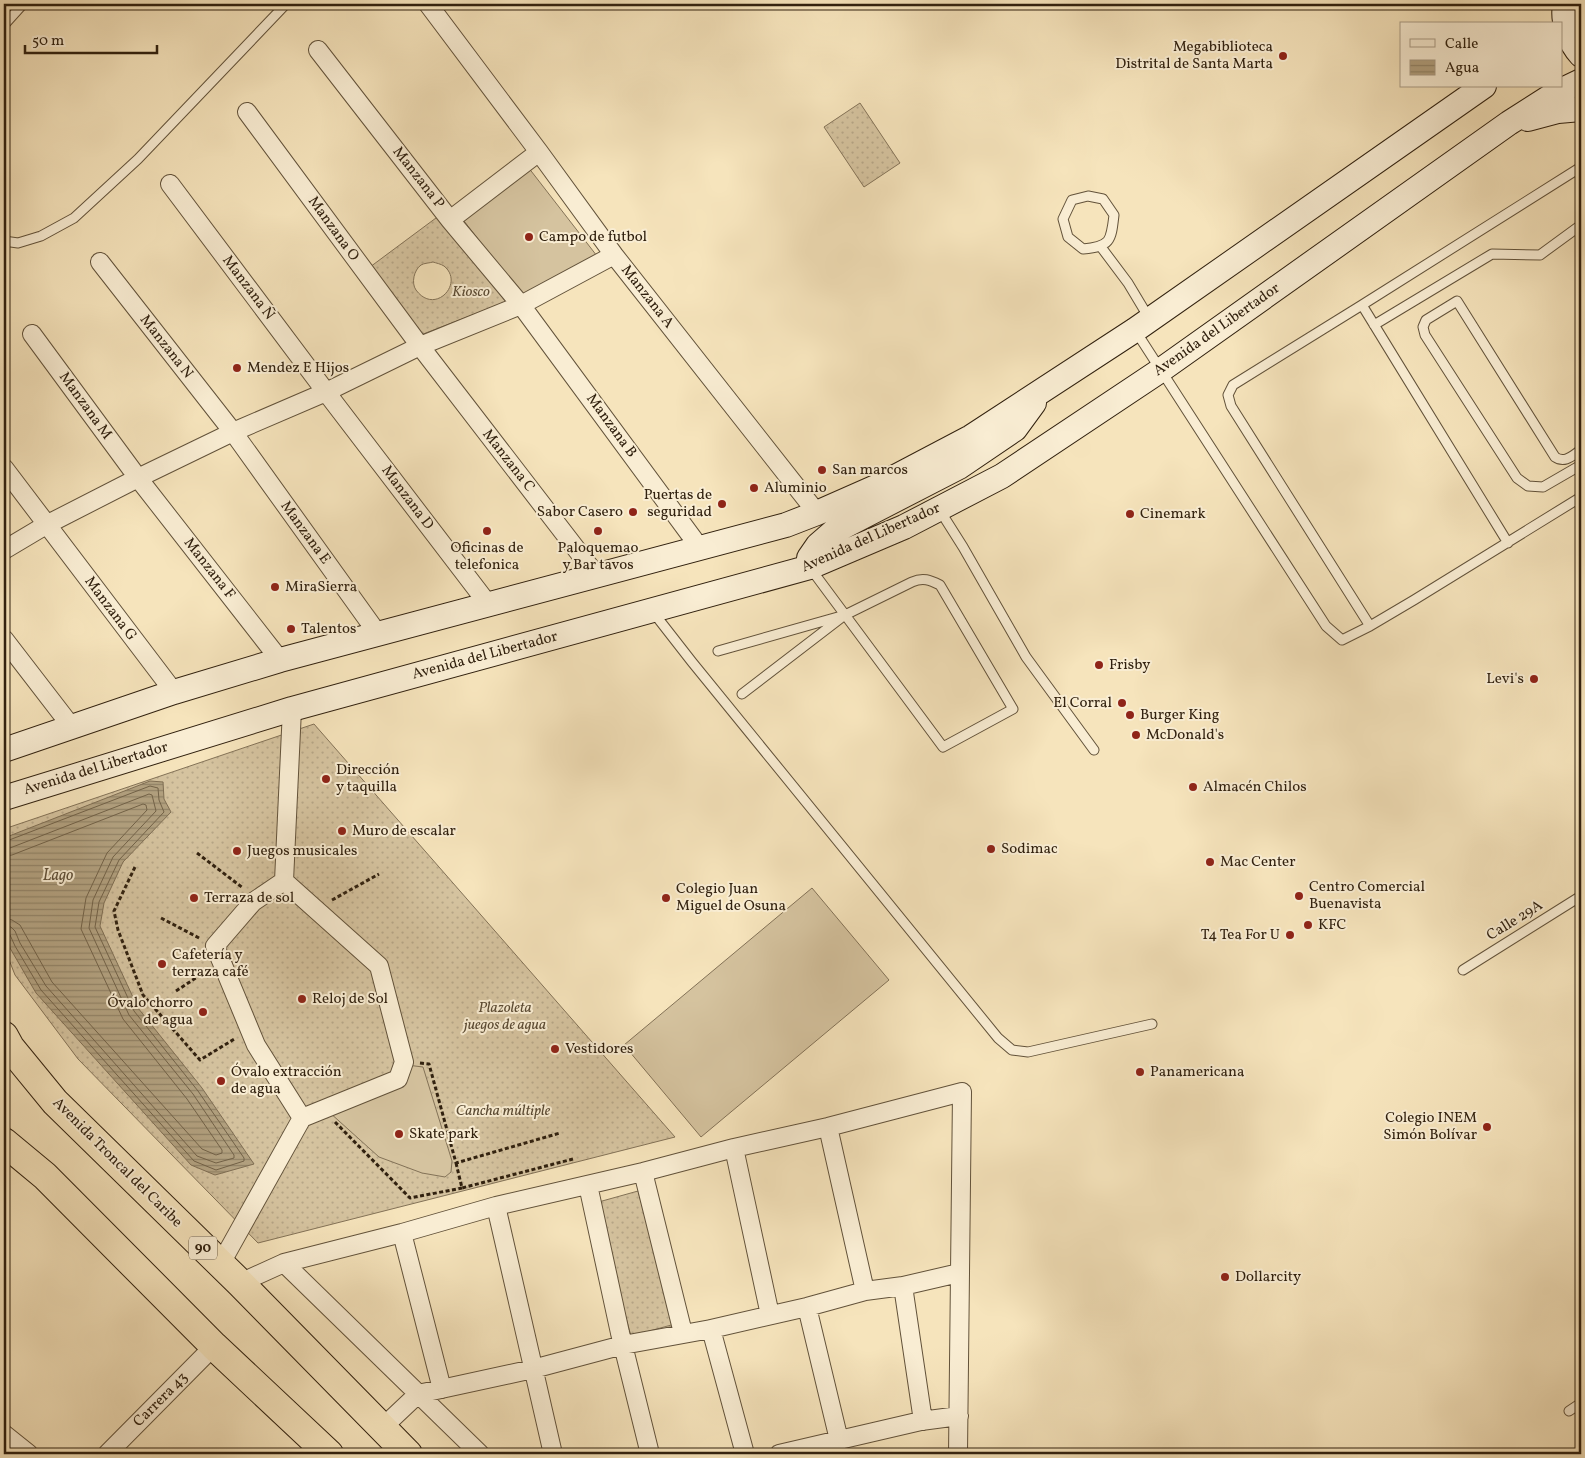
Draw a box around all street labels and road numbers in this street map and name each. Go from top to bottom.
street label: Manzana P [387,143,449,214]
street label: Manzana O [302,192,364,266]
street label: Manzana Ñ [217,251,279,325]
street label: Manzana A [616,261,679,333]
street label: Avenida del Libertador [1150,278,1284,382]
street label: Manzana N [134,311,198,383]
street label: Manzana M [53,368,117,444]
street label: Manzana B [581,390,641,462]
street label: Manzana C [477,425,539,497]
street label: Manzana D [376,461,438,535]
street label: Manzana E [275,497,335,569]
street label: Avenida del Libertador [798,498,944,578]
street label: Manzana F [178,534,240,604]
street label: Manzana G [79,572,141,646]
street label: Avenida del Libertador [410,626,560,686]
street label: Avenida del Libertador [21,737,171,801]
street label: Calle 29A [1483,895,1547,946]
street label: Avenida Troncal del Caribe [47,1093,187,1233]
road number: 90 [189,1236,217,1260]
street label: Carrera 43 [129,1368,193,1432]

